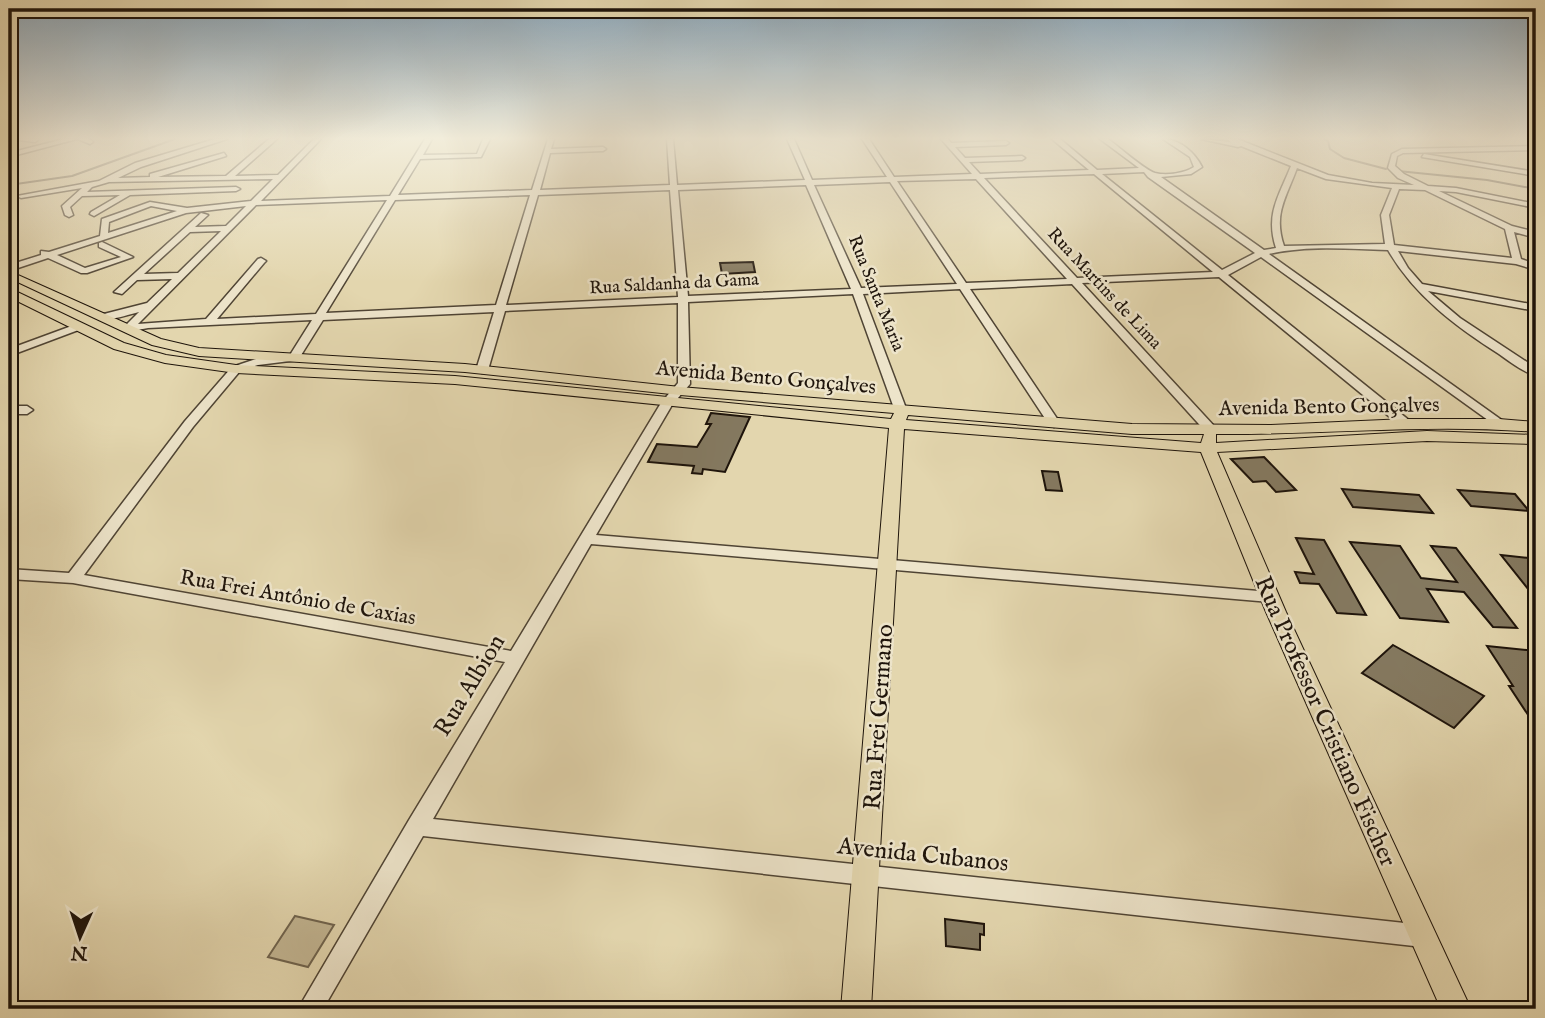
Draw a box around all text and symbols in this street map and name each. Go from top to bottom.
street label: Rua Martins de Lima [1042,223,1166,355]
street label: Rua Santa Maria [842,232,909,355]
street label: Rua Saldanha da Gama [589,269,760,300]
street label: Avenida Bento Gonçalves [654,355,877,402]
street label: Avenida Bento Gonçalves [1217,392,1440,423]
street label: Rua Frei Antônio de Caxias [178,564,418,633]
street label: Rua Professor Cristiano Fischer [1246,572,1403,872]
street label: Rua Frei Germano [858,623,901,811]
street label: Rua Albion [428,629,513,742]
street label: Avenida Cubanos [835,831,1010,880]
north arrow [46,902,116,972]
text: N [70,940,89,964]

